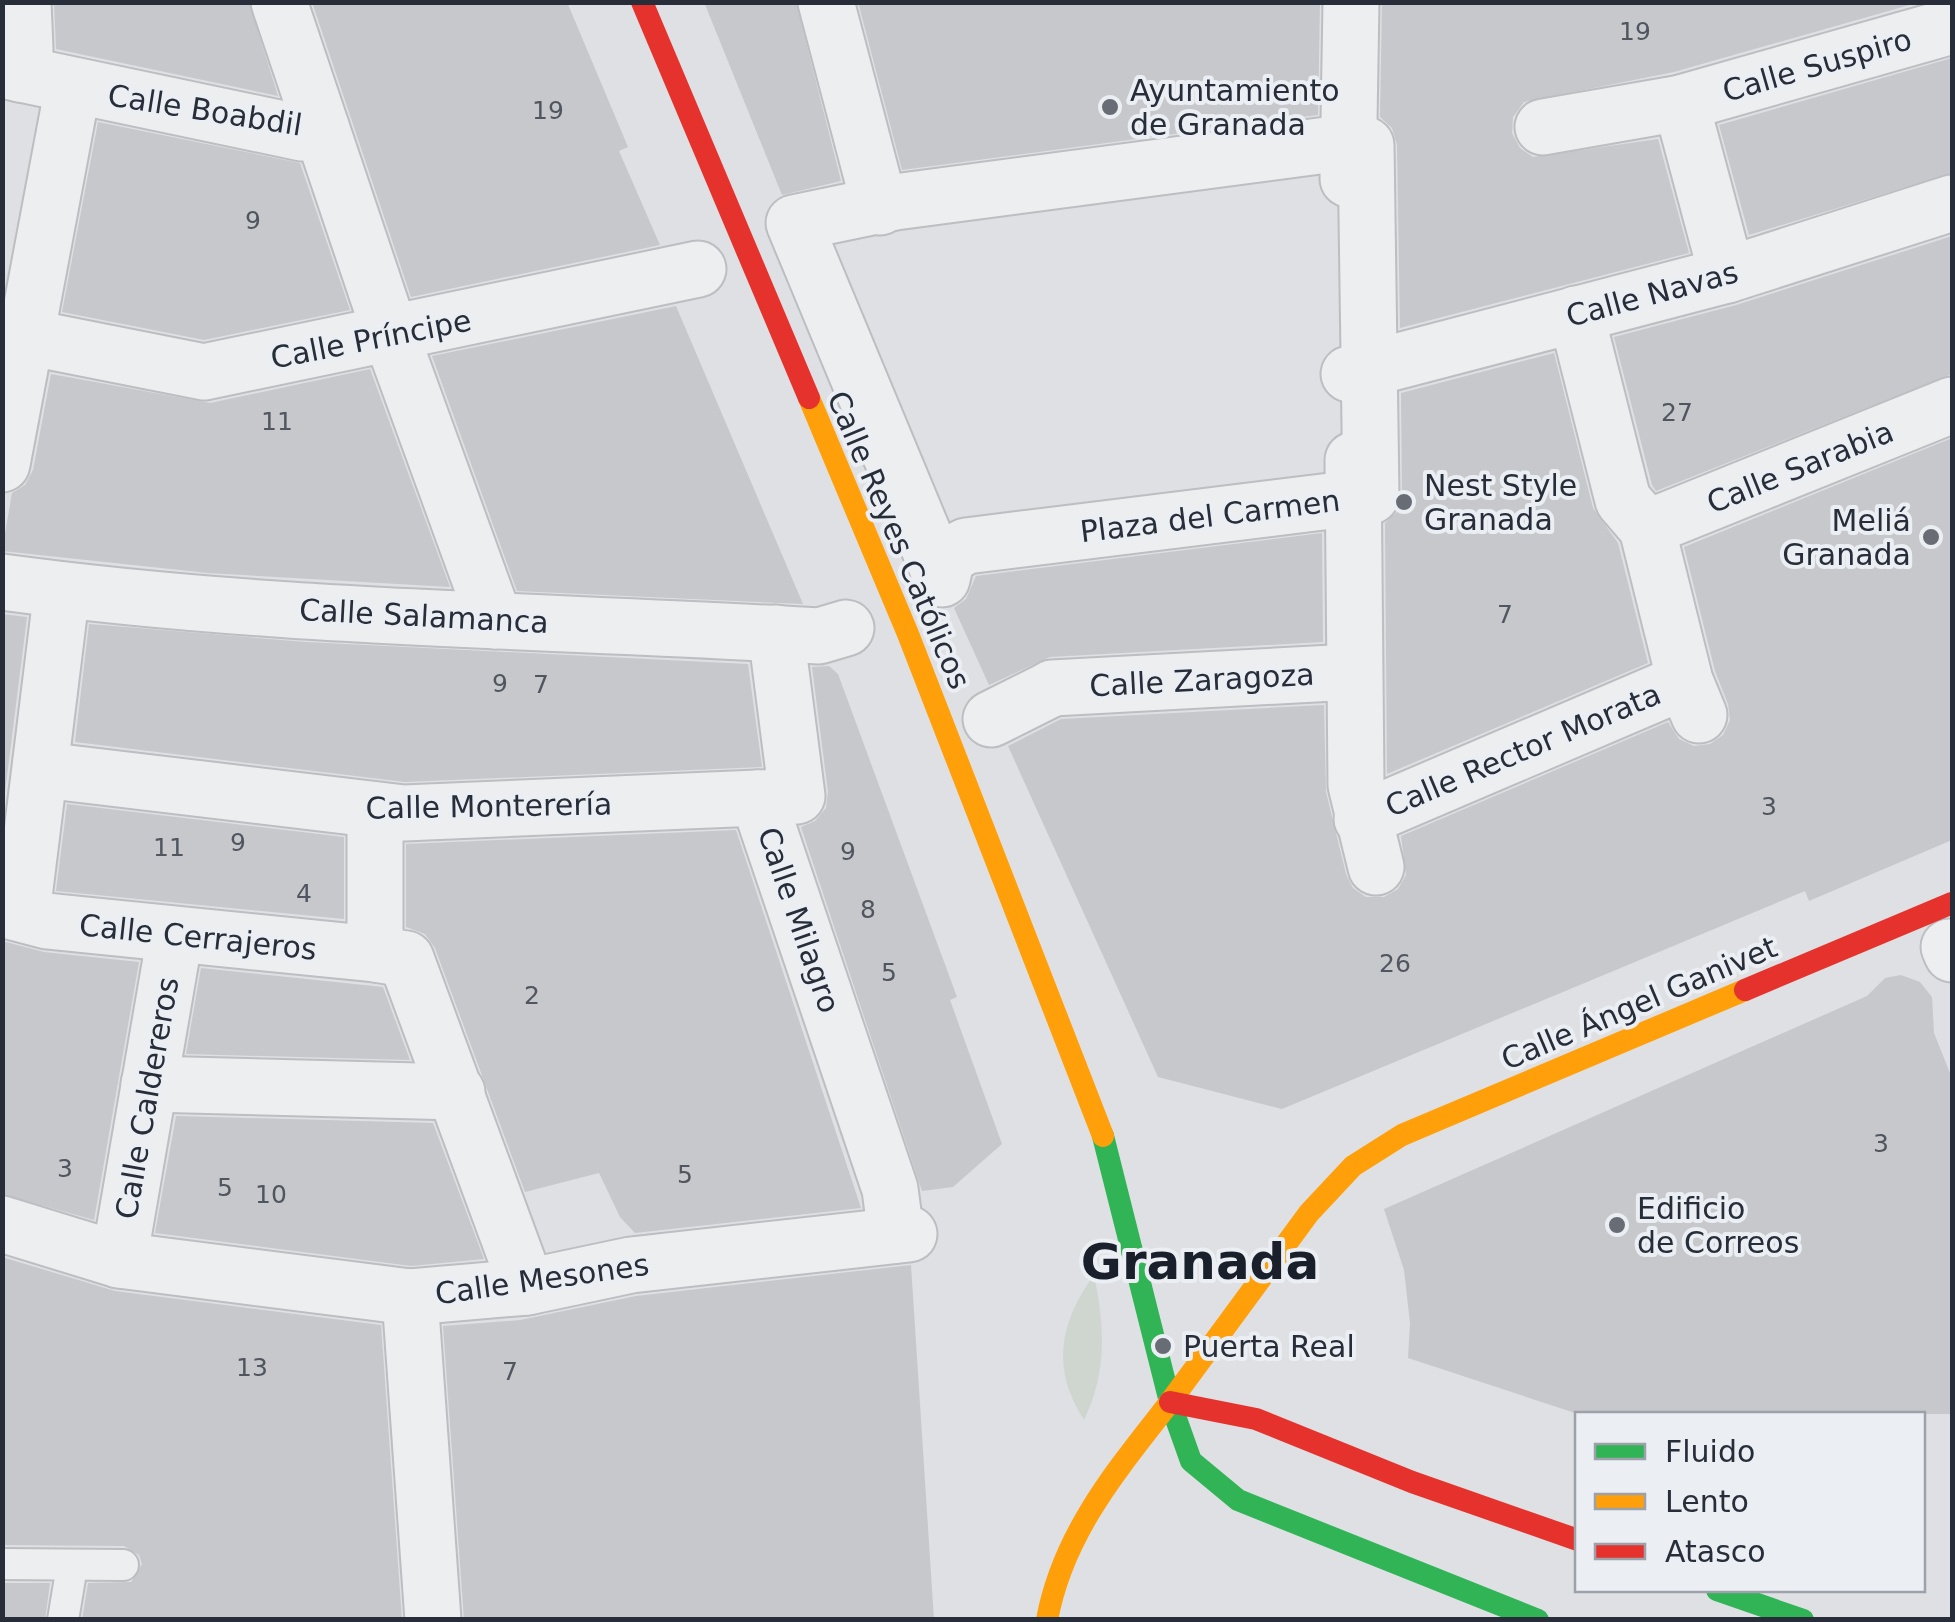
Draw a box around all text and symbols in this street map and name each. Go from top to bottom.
house number: 19 [1619,17,1651,46]
street label: Calle Suspiro [1718,21,1916,109]
place label: Ayuntamiento de Granada [1130,73,1340,142]
street label: Calle Boabdil [105,77,305,143]
house number: 19 [532,96,564,125]
marker: Ayuntamiento de Granada [1099,96,1121,118]
house number: 9 [245,206,261,235]
street label: Calle Navas [1562,254,1742,334]
street label: Calle Príncipe [268,302,474,376]
street label: Calle Reyes Católicos [820,386,978,694]
house number: 27 [1661,398,1693,427]
house number: 11 [261,407,293,436]
street label: Calle Sarabia [1702,414,1898,520]
place label: Nest Style Granada [1424,468,1577,537]
street label: Plaza del Carmen [1078,483,1342,549]
marker: Nest Style Granada [1393,491,1415,513]
place label: Meliá Granada [1782,503,1911,572]
marker: Meliá Granada [1920,526,1942,548]
street label: Calle Salamanca [298,592,550,640]
house number: 7 [1497,600,1513,629]
street label: Calle Zaragoza [1089,657,1315,703]
house number: 9 [492,669,508,698]
house number: 7 [533,670,549,699]
street label: Calle Rector Morata [1380,676,1666,824]
street label: Calle Monterería [365,786,613,826]
house number: 3 [1761,792,1777,821]
street label: Calle Milagro [751,823,847,1017]
house number: 9 [230,828,246,857]
house number: 11 [153,833,185,862]
house number: 9 [840,837,856,866]
house number: 4 [296,879,312,908]
house number: 8 [860,895,876,924]
street label: Calle Cerrajeros [78,907,318,967]
street label: Calle Ángel Ganivet [1496,929,1782,1077]
house number: 26 [1379,949,1411,978]
house number: 5 [881,958,897,987]
street label: Calle Caldereros [108,974,186,1222]
house number: 2 [524,981,540,1010]
house number: 3 [1873,1129,1889,1158]
house number: 3 [57,1154,73,1183]
house number: 5 [677,1160,693,1189]
house number: 5 [217,1173,233,1202]
house number: 10 [255,1180,287,1209]
place label: Edificio de Correos [1637,1191,1799,1260]
marker: Edificio de Correos [1606,1214,1628,1236]
district label: Granada [1081,1233,1319,1291]
street label: Calle Mesones [433,1247,651,1311]
place label: Puerta Real [1183,1329,1355,1364]
marker: Puerta Real [1152,1335,1174,1357]
house number: 13 [236,1353,268,1382]
house number: 7 [502,1357,518,1386]
legend [1575,1412,1925,1592]
text: Fluido [1665,1434,1755,1469]
text: Lento [1665,1484,1749,1519]
text: Atasco [1665,1534,1766,1569]

